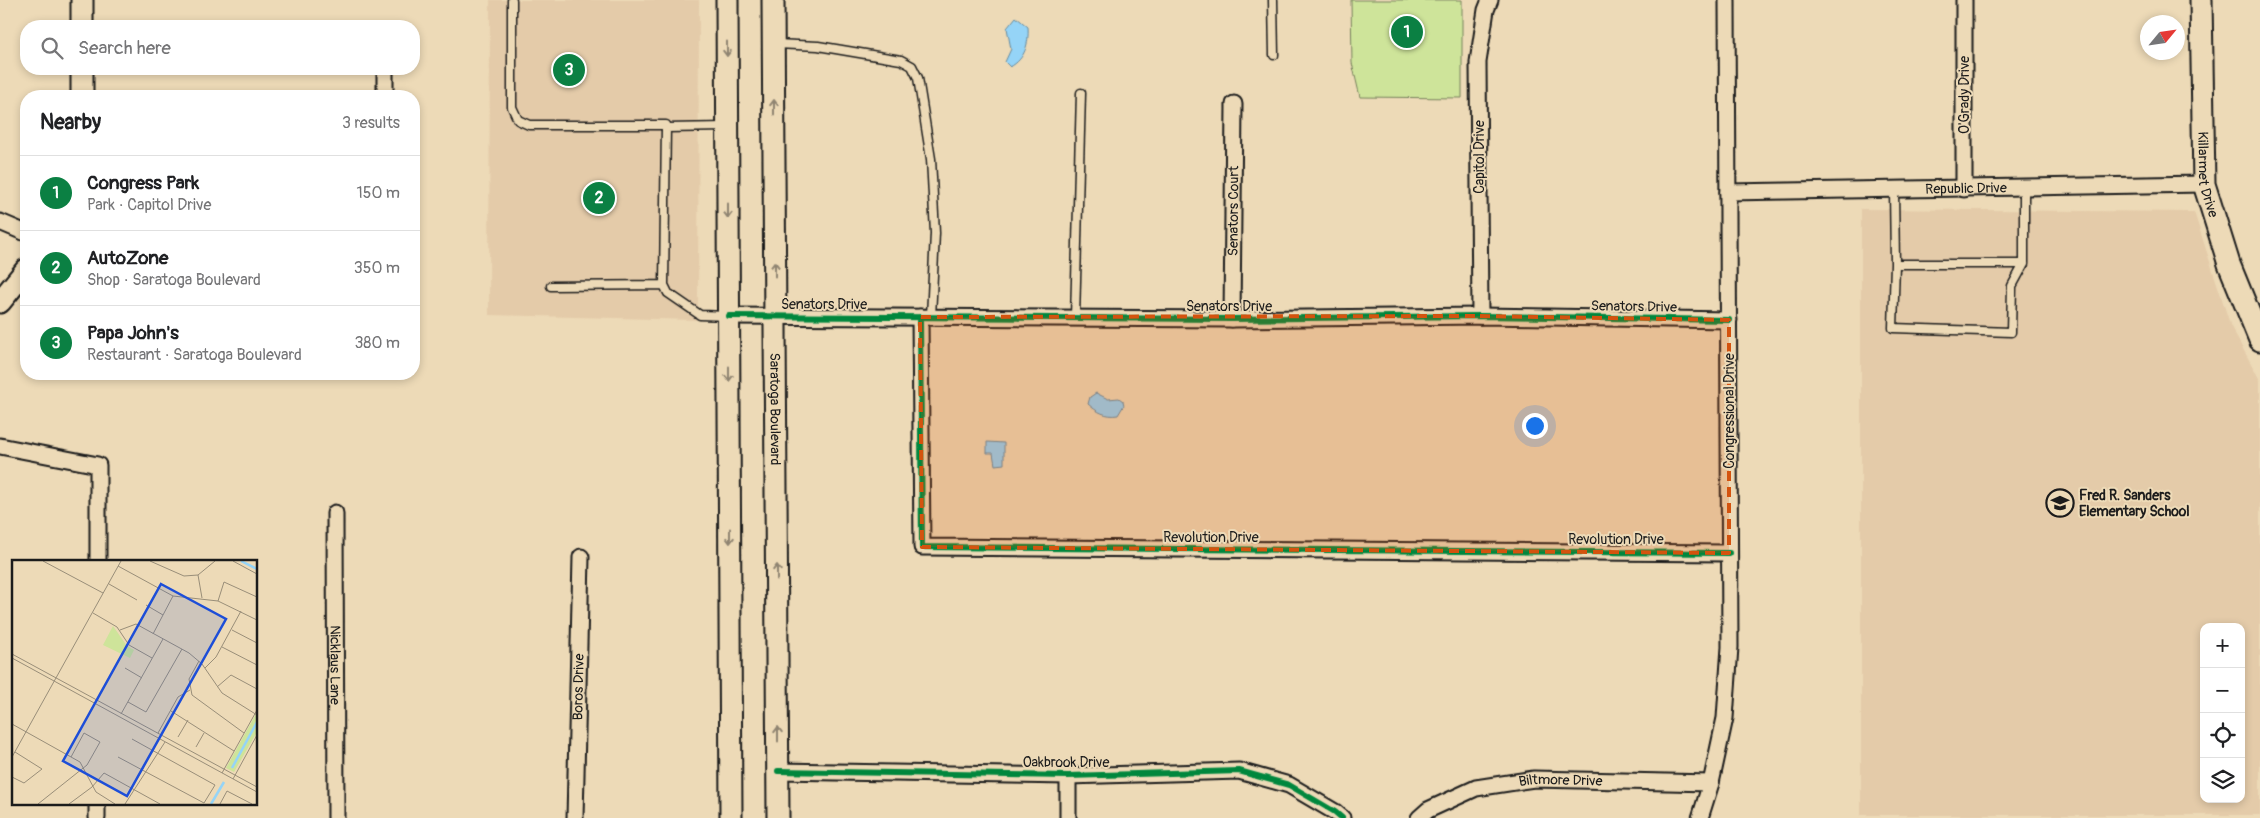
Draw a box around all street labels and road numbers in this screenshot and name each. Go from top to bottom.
street label: O'Grady Drive [1956,56,1973,134]
street label: Capitol Drive [1471,120,1488,194]
street label: Killarmet Drive [2194,131,2222,220]
street label: Senators Court [1225,165,1242,256]
street label: Republic Drive [1925,179,2007,198]
street label: Senators Drive [781,296,867,313]
street label: Senators Drive [1591,297,1677,316]
street label: Senators Drive [1186,298,1272,315]
street label: Saratoga Boulevard [766,353,784,466]
street label: Congressional Drive [1721,353,1738,469]
street label: Revolution Drive [1163,529,1259,546]
street label: Revolution Drive [1568,531,1664,548]
street label: Nicklaus Lane [326,625,344,705]
street label: Boros Drive [569,653,588,721]
street label: Oakbrook Drive [1023,754,1109,771]
street label: Biltmore Drive [1517,771,1603,790]

